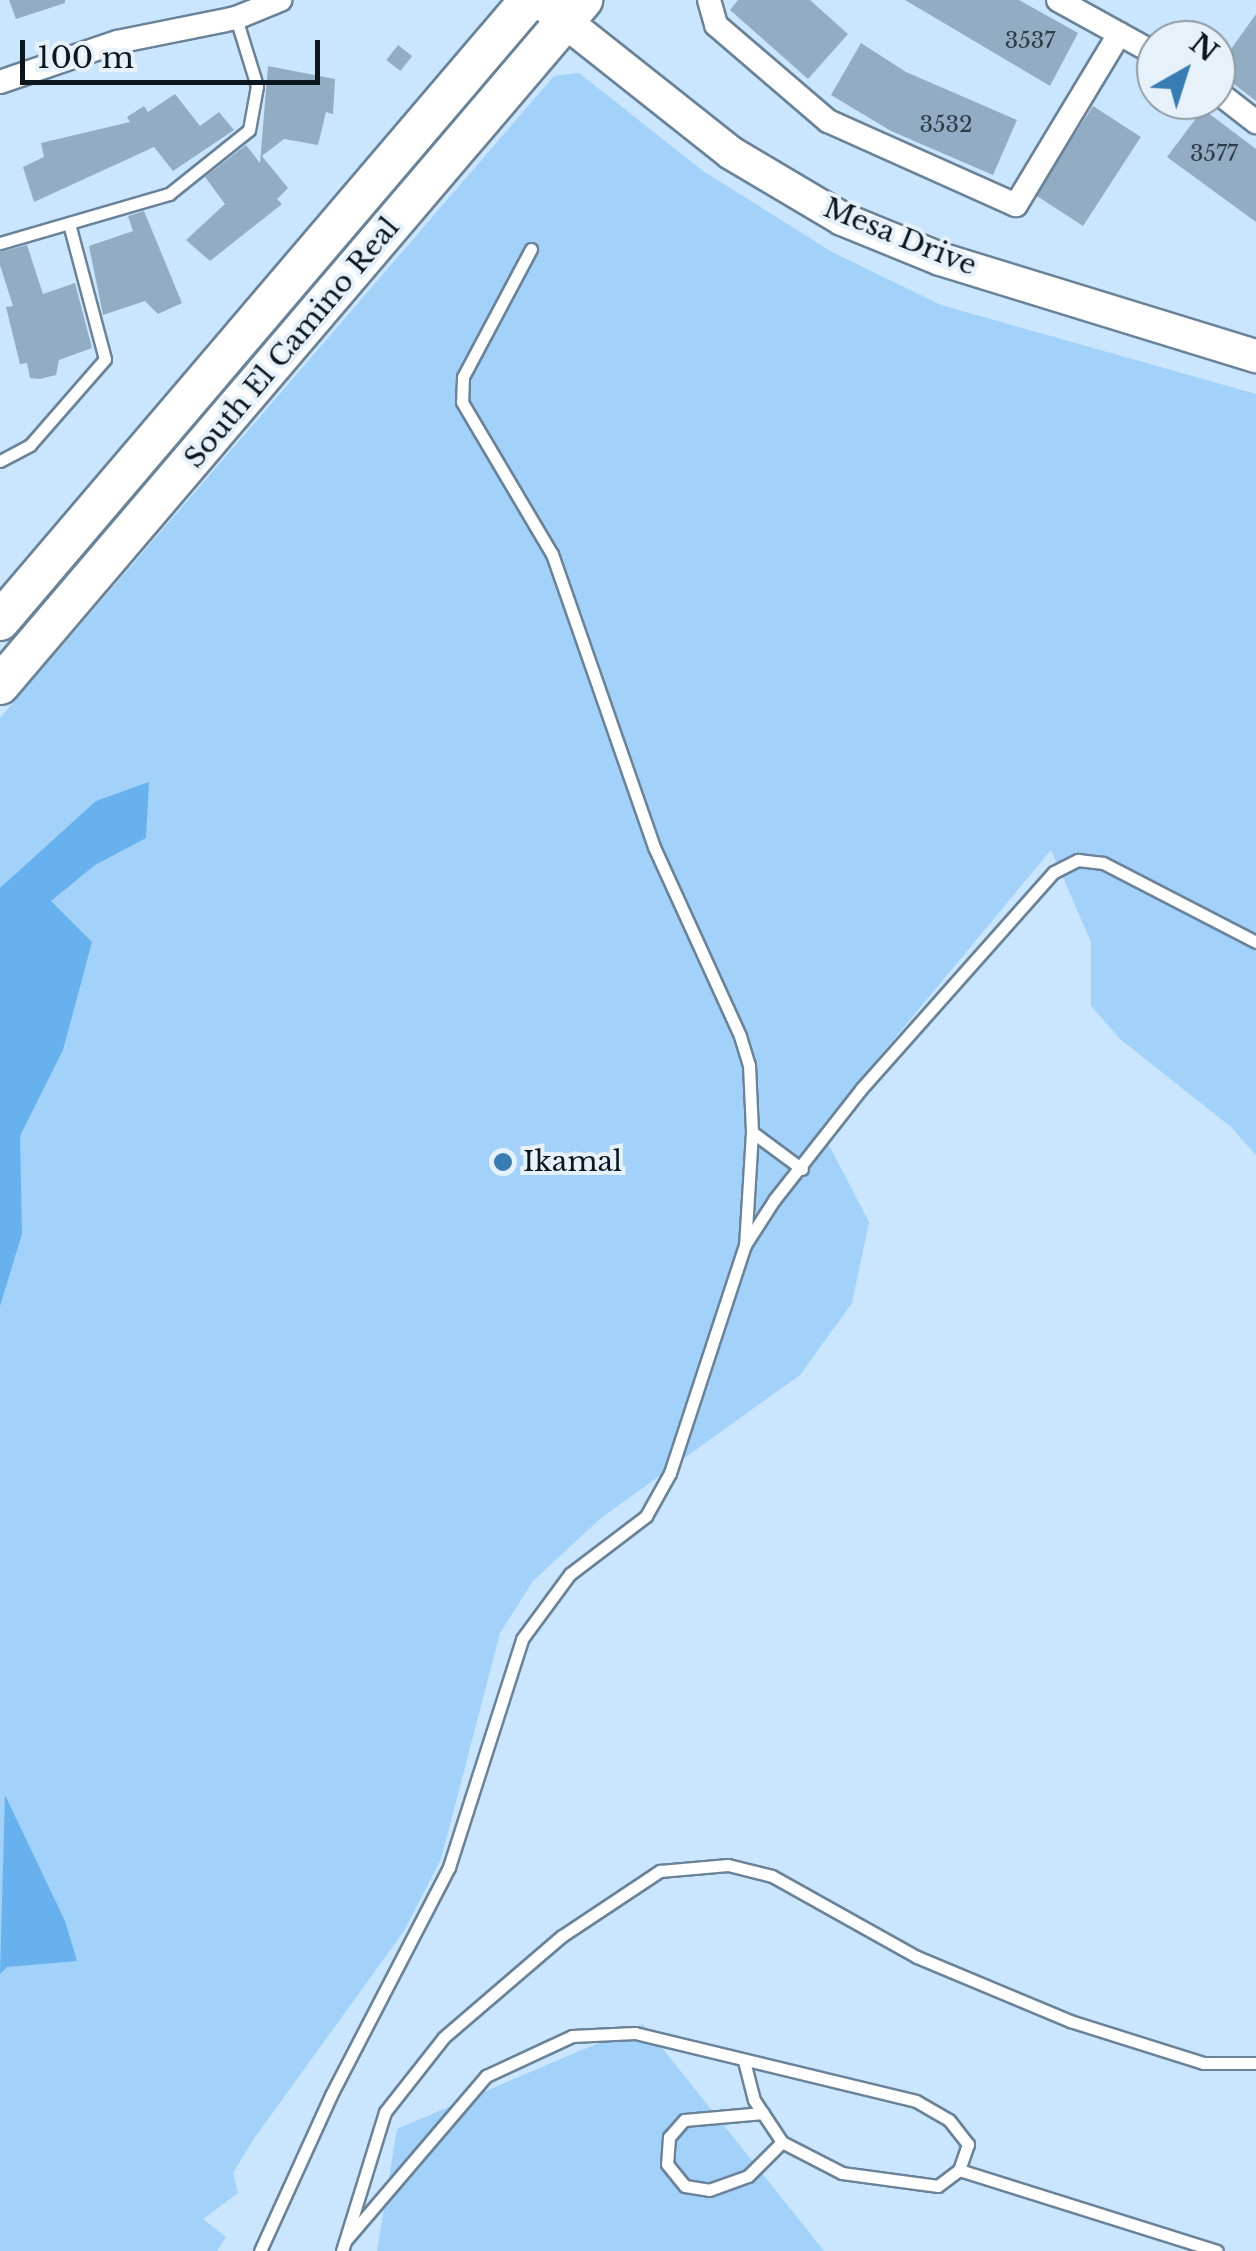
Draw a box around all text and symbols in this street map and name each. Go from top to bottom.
scale bar [25,20,325,82]
north arrow [1136,20,1236,120]
text: N [1183,26,1225,70]
house number: 3537 [1005,28,1055,54]
text: 100 m [37,39,134,76]
house number: 3532 [919,112,973,138]
house number: 3577 [1190,141,1238,167]
street label: Mesa Drive [819,191,981,283]
street label: South El Camino Real [178,211,406,475]
place label: Ikamal [523,1145,622,1179]
marker: Ikamal [492,1151,514,1173]

